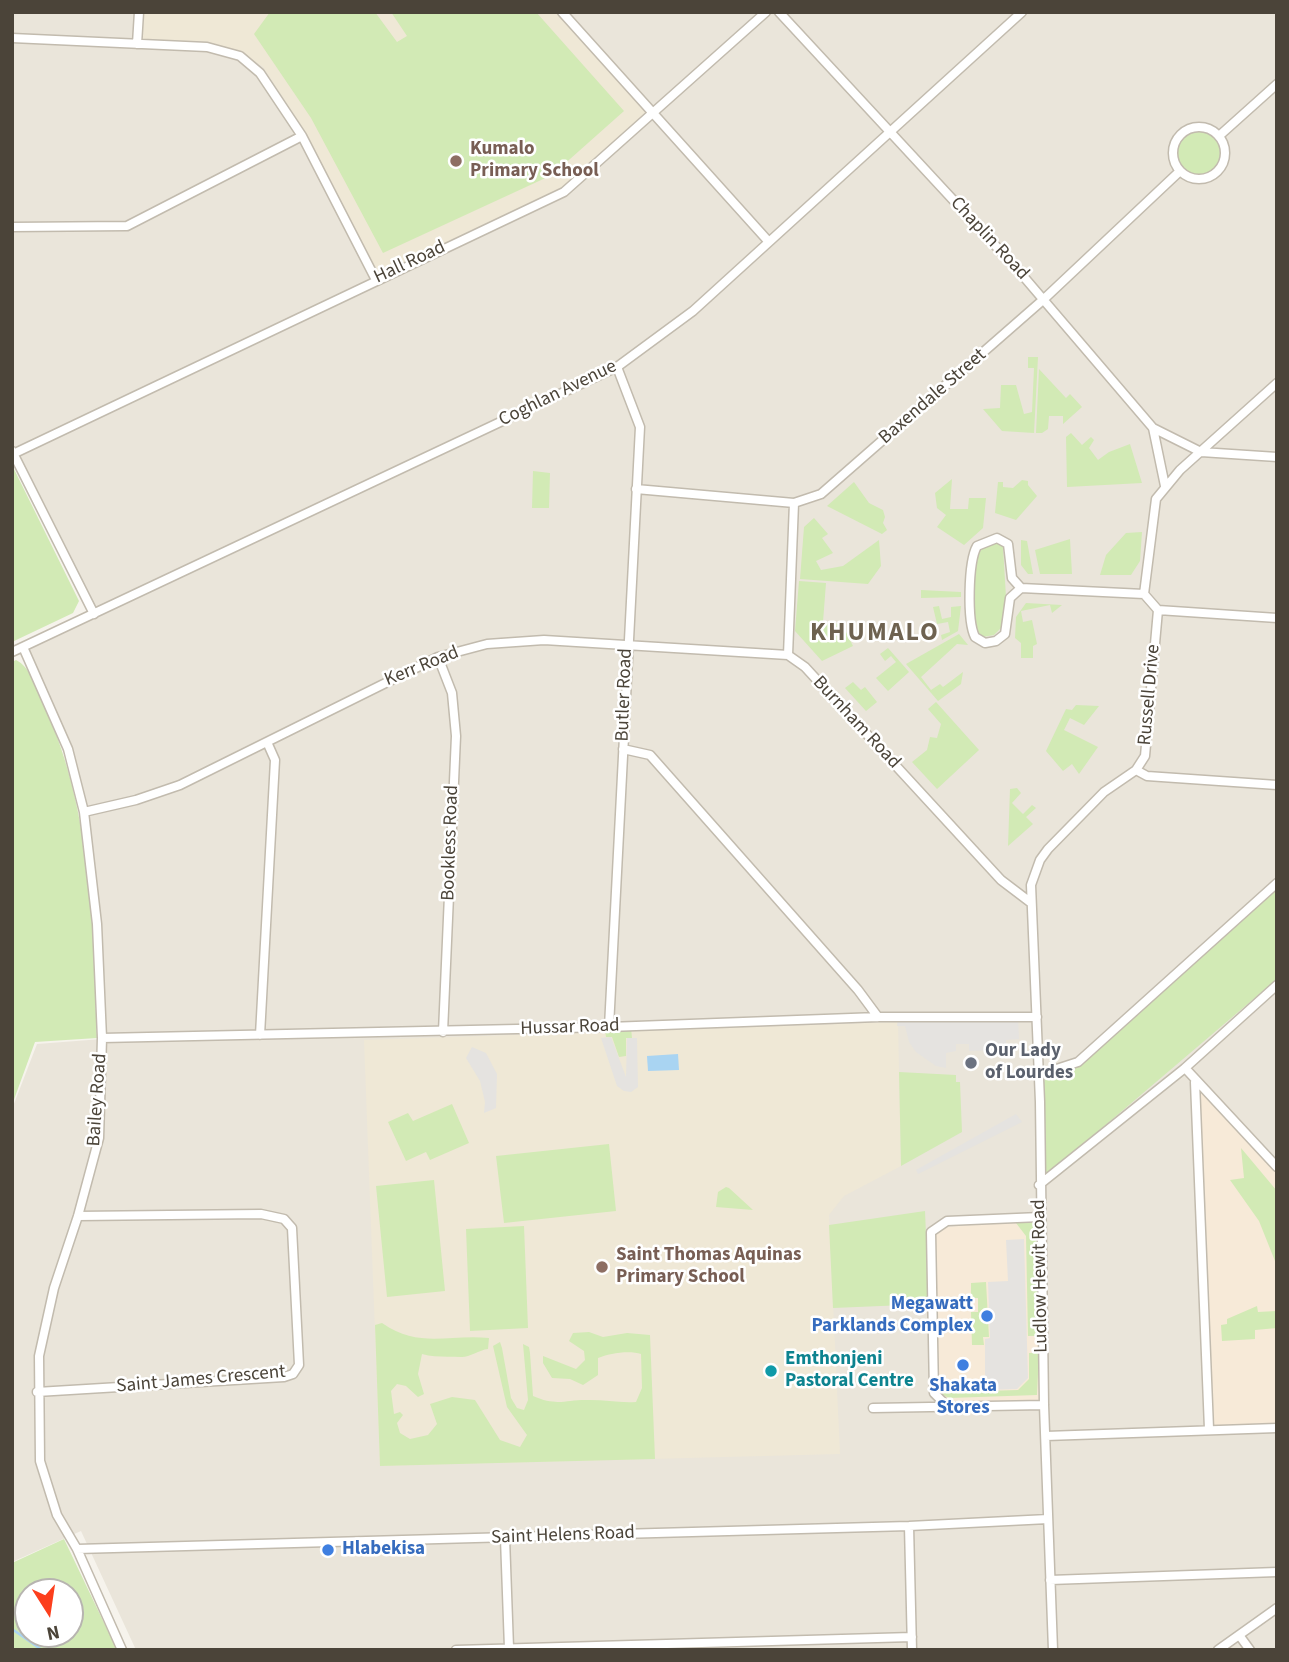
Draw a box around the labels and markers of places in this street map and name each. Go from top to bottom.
place label: Kumalo Primary School [470,139,599,183]
marker: Kumalo Primary School [448,153,464,169]
place label: Our Lady of Lourdes [985,1041,1073,1085]
marker: Our Lady of Lourdes [963,1055,979,1071]
place label: Saint Thomas Aquinas Primary School [616,1245,801,1289]
marker: Saint Thomas Aquinas Primary School [594,1259,610,1275]
place label: Megawatt Parklands Complex [811,1294,973,1338]
marker: Megawatt Parklands Complex [979,1308,995,1324]
place label: Emthonjeni Pastoral Centre [785,1349,914,1393]
marker: Shakata Stores [955,1357,971,1373]
marker: Emthonjeni Pastoral Centre [763,1363,779,1379]
place label: Shakata Stores [929,1376,997,1420]
place label: Hlabekisa [342,1539,425,1561]
marker: Hlabekisa [320,1542,336,1558]

